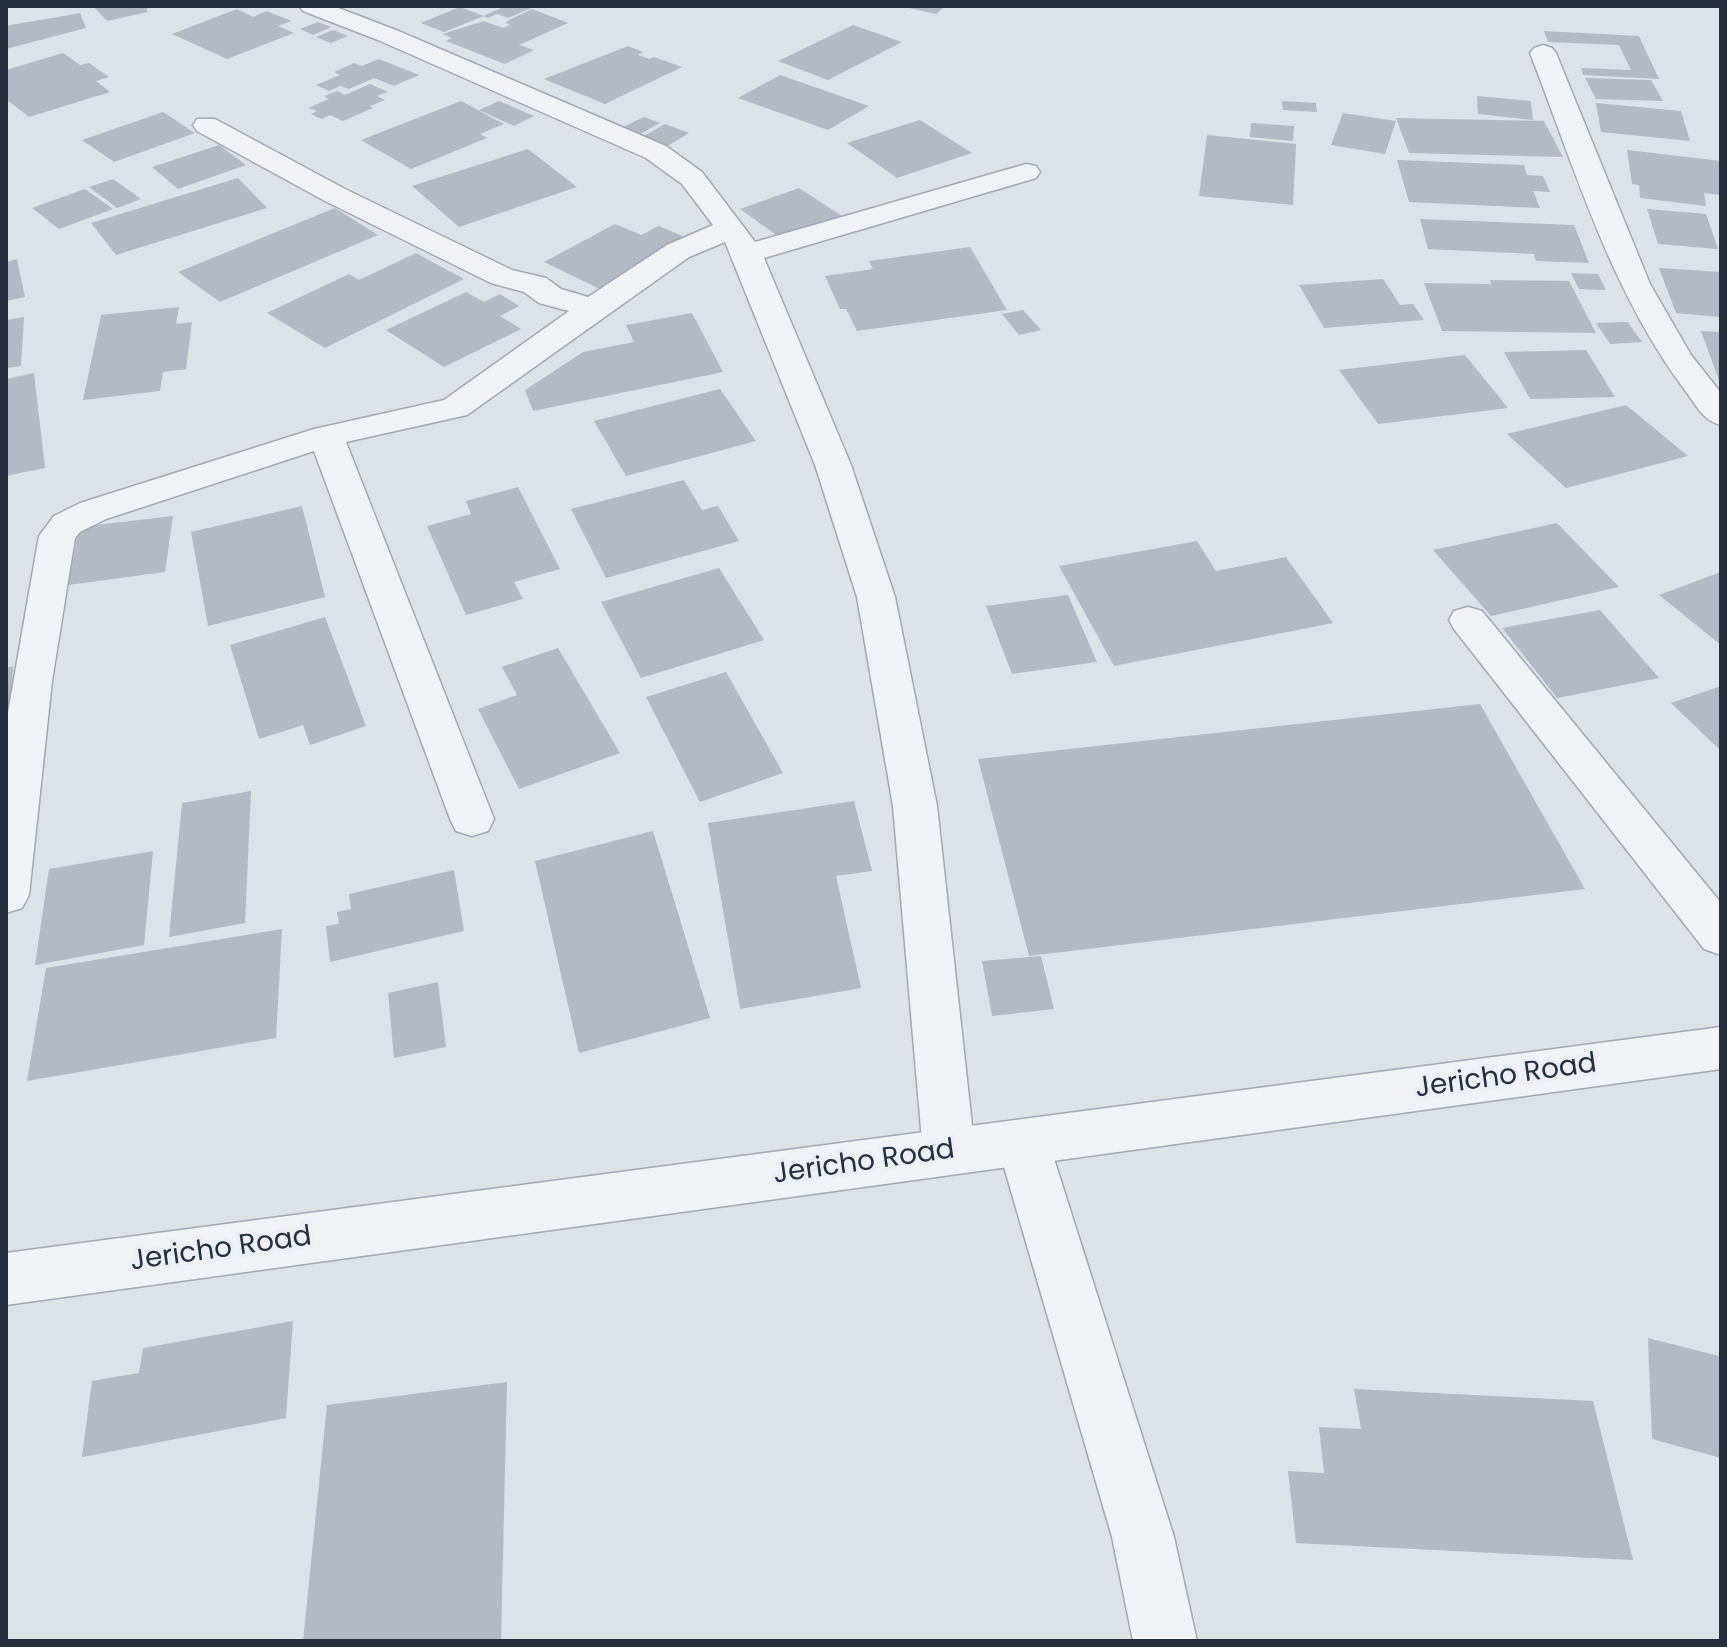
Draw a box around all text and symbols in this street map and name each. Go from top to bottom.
street label: Jericho Road [1413,1048,1599,1106]
street label: Jericho Road [771,1134,957,1192]
street label: Jericho Road [128,1221,314,1279]

